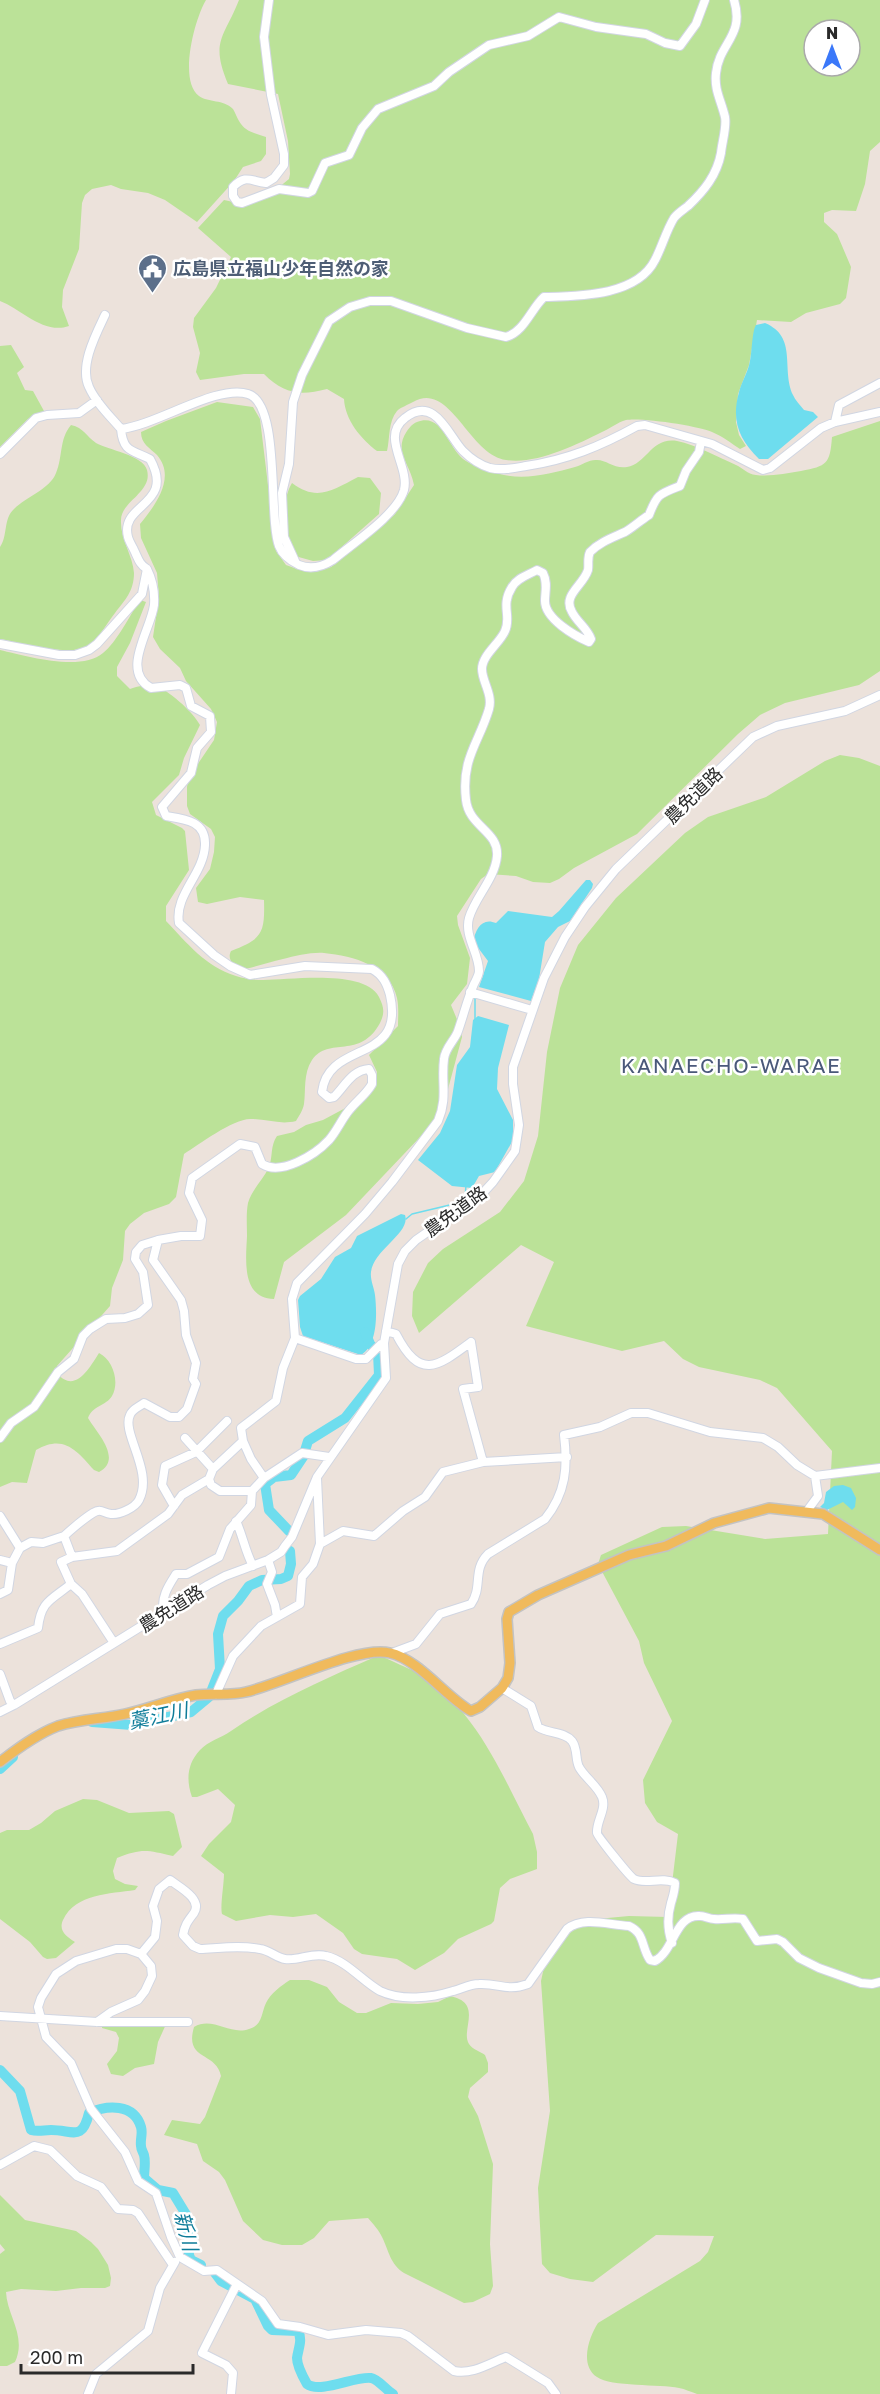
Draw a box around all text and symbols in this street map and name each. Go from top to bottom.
north arrow [802,18,862,78]
text: N [826,23,838,43]
public building icon: 広島県立福山少年自然の家 [136,252,168,294]
place label: 広島県立福山少年自然の家 [173,257,389,279]
street label: 農免道路 [659,762,727,828]
district label: KANAECHO-WARAE [621,1052,841,1078]
street label: 農免道路 [419,1181,491,1241]
street label: 農免道路 [135,1580,207,1636]
water label: 藁江川 [126,1697,192,1733]
water label: 新川 [171,2209,204,2255]
scale bar [21,2337,194,2375]
text: 200 m [30,2346,83,2368]

